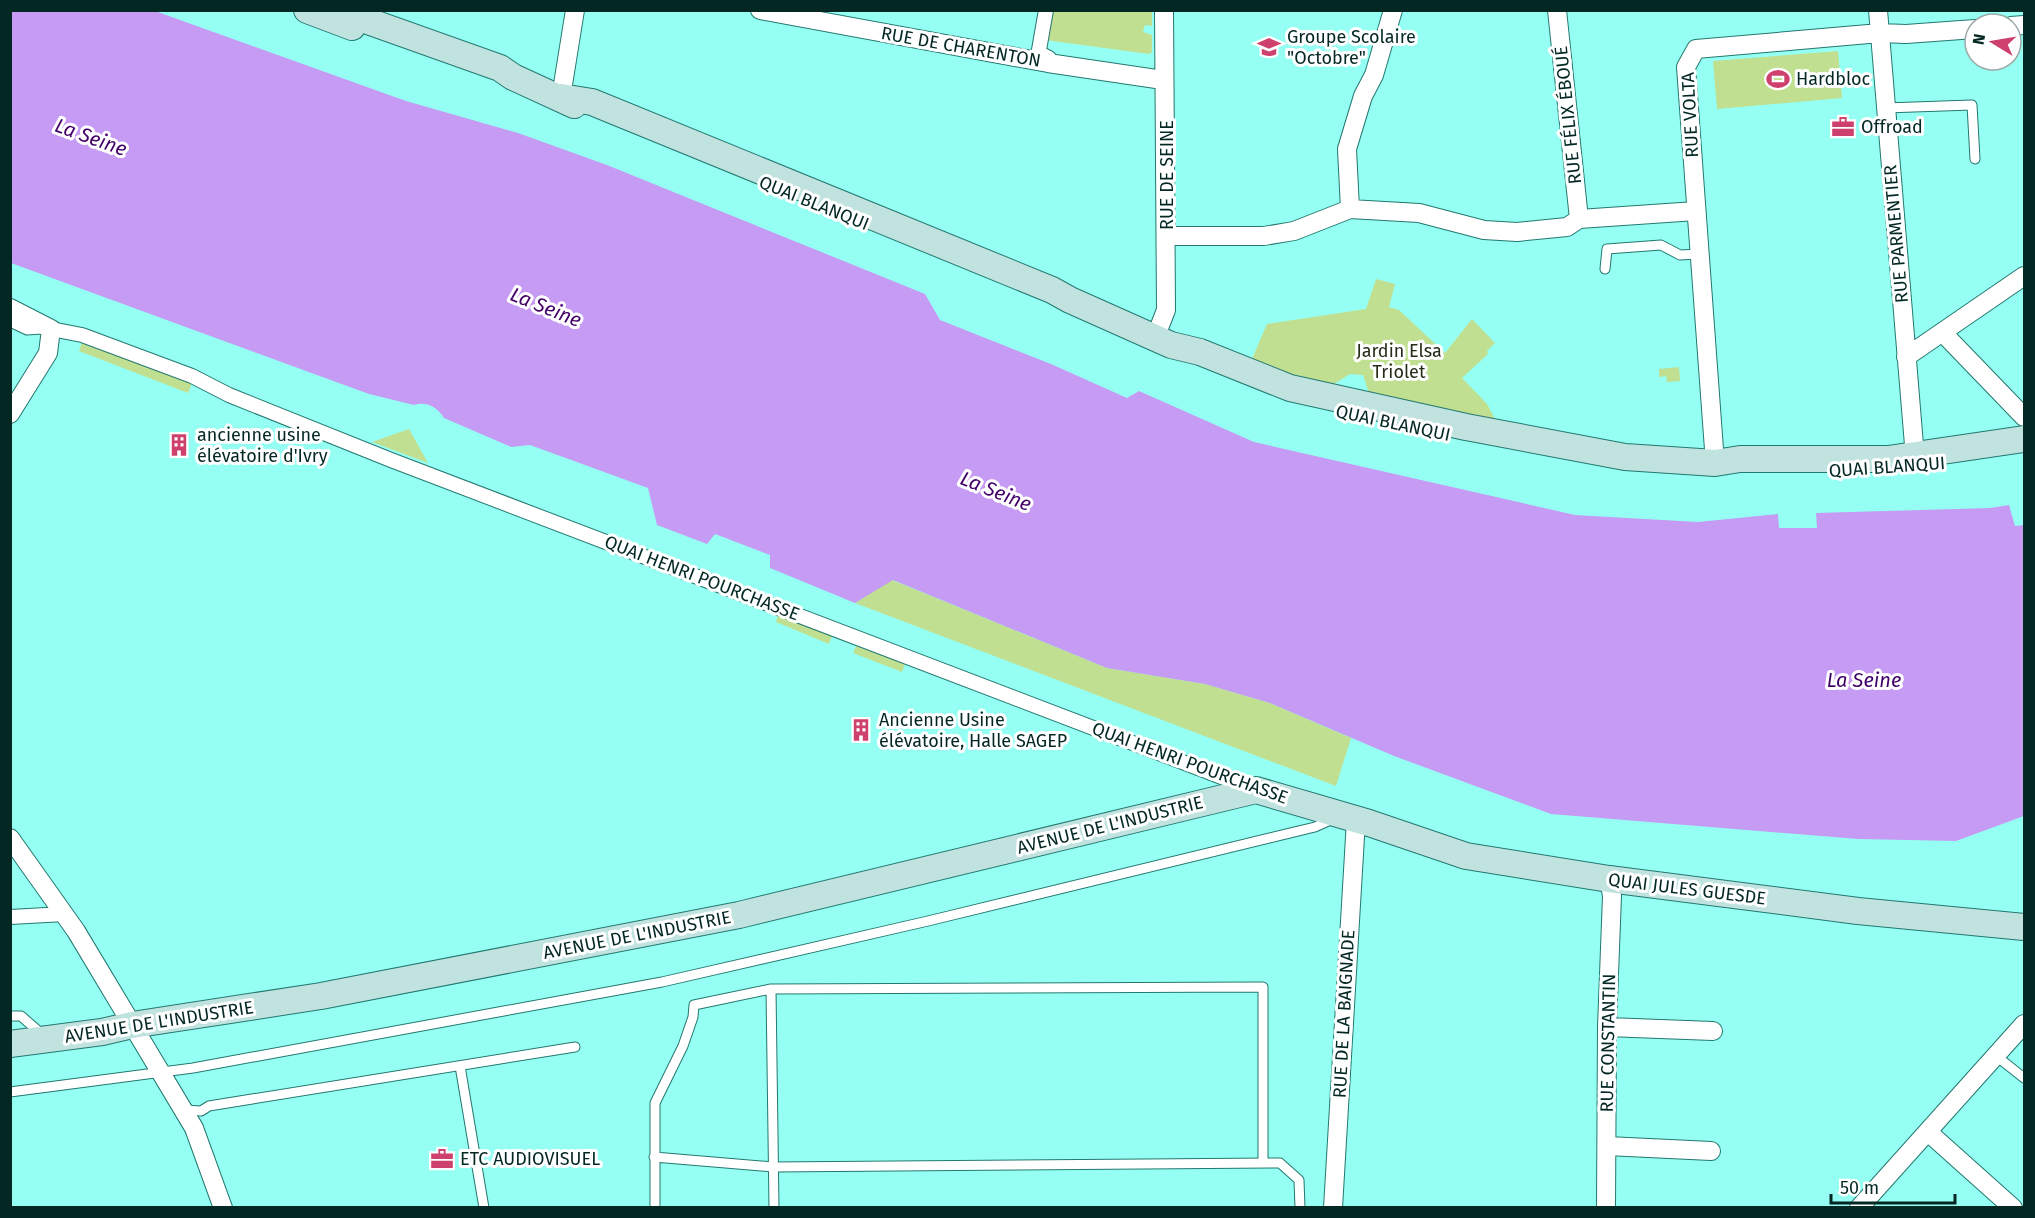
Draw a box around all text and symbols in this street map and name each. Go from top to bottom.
north arrow [1963,12,2023,72]
street label: RUE DE CHARENTON [879,22,1043,72]
place label: Groupe Scolaire "Octobre" [1287,26,1416,69]
text: N [1968,32,1989,46]
school or university icon: Groupe Scolaire "Octobre" [1256,34,1282,60]
street label: RUE FÉLIX ÉBOUÉ [1549,45,1586,185]
sports icon: Hardbloc [1765,66,1791,92]
place label: Hardbloc [1796,68,1871,90]
street label: RUE VOLTA [1677,71,1703,158]
water label: La Seine [52,113,130,161]
office icon: Offroad [1830,114,1856,140]
place label: Offroad [1861,116,1923,138]
street label: RUE DE SEINE [1156,120,1178,230]
street label: RUE PARMENTIER [1879,164,1913,304]
street label: QUAI BLANQUI [756,171,872,235]
water label: La Seine [507,282,585,332]
park label: Jardin Elsa Triolet [1356,340,1442,383]
street label: QUAI BLANQUI [1334,400,1452,446]
place label: ancienne usine élévatoire d'Ivry [197,424,328,467]
building icon: ancienne usine élévatoire d'Ivry [166,432,192,458]
street label: QUAI BLANQUI [1828,452,1946,482]
water label: La Seine [957,466,1035,516]
street label: QUAI HENRI POURCHASSE [601,531,803,625]
water label: La Seine [1827,668,1901,692]
place label: Ancienne Usine élévatoire, Halle SAGEP [879,709,1067,752]
building icon: Ancienne Usine élévatoire, Halle SAGEP [848,717,874,743]
street label: QUAI HENRI POURCHASSE [1089,717,1291,809]
street label: AVENUE DE L'INDUSTRIE [1015,791,1205,859]
street label: QUAI JULES GUESDE [1607,868,1767,910]
street label: AVENUE DE L'INDUSTRIE [541,906,733,964]
street label: RUE DE LA BAIGNADE [1329,929,1359,1099]
street label: RUE CONSTANTIN [1596,973,1620,1113]
street label: AVENUE DE L'INDUSTRIE [63,996,255,1048]
office icon: ETC AUDIOVISUEL [429,1146,455,1172]
place label: ETC AUDIOVISUEL [460,1148,600,1170]
scale bar [1831,1167,1956,1205]
text: 50 m [1840,1177,1879,1199]

